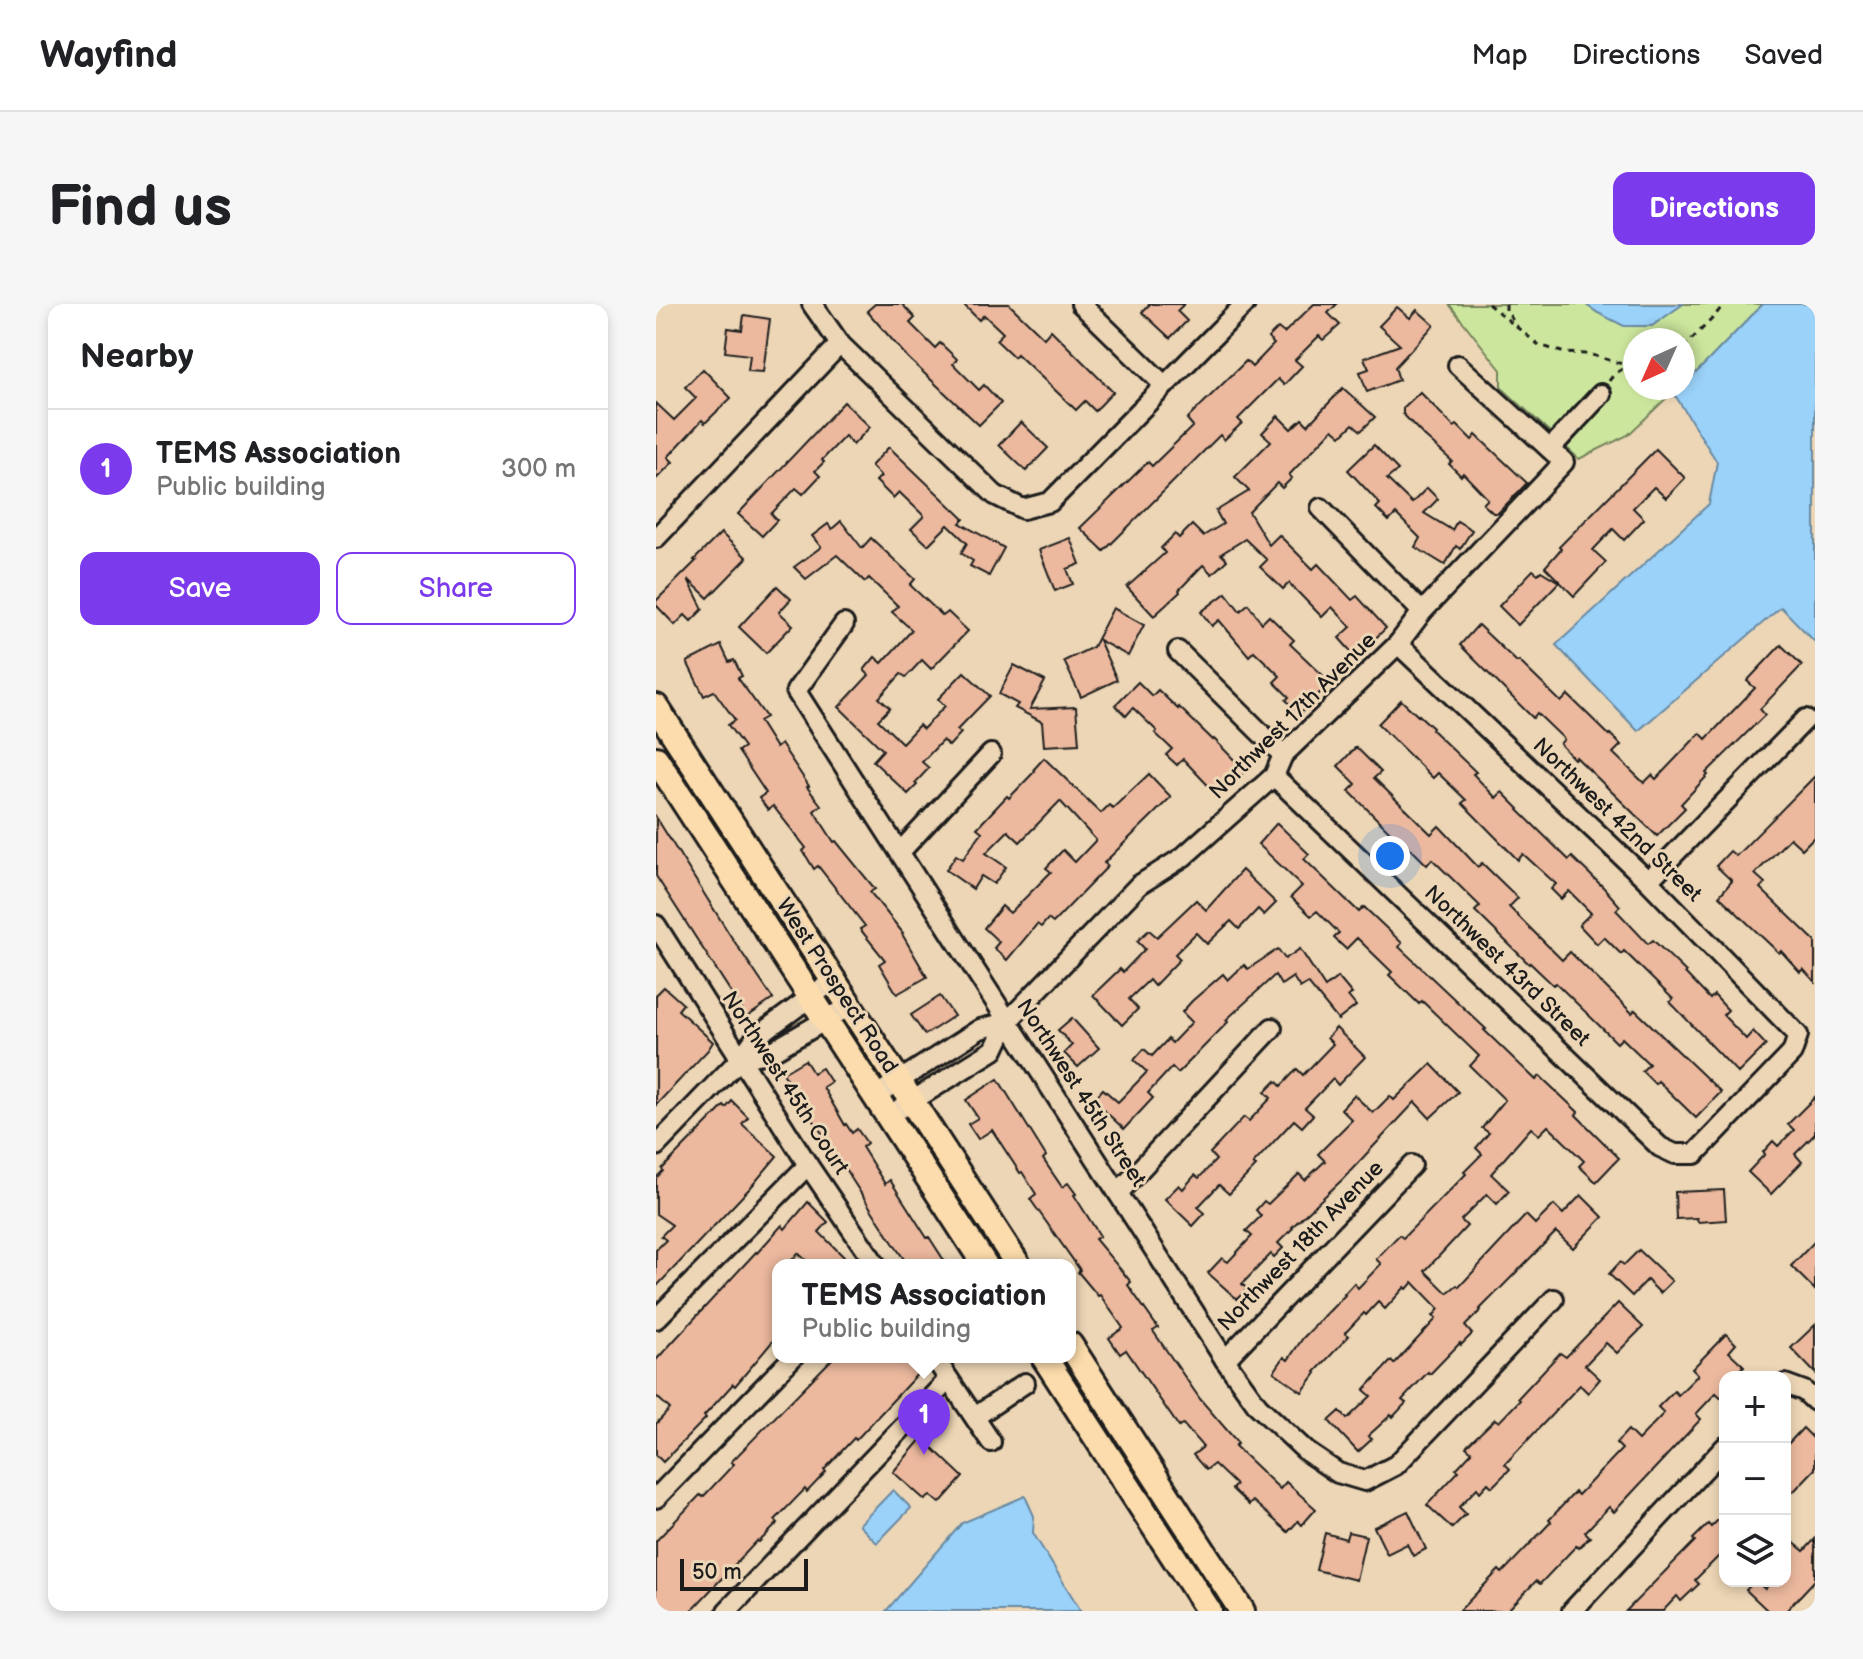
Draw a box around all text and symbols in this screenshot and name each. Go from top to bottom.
text: Wayfind [40,33,178,78]
text: Map [1471,39,1528,72]
text: Directions [1572,39,1700,72]
text: Saved [1744,39,1823,72]
button: Directions [1613,172,1815,245]
text: Find us [48,175,232,242]
north arrow [1623,328,1695,400]
text: Nearby [80,336,194,377]
text: TEMS Association [156,436,401,472]
text: 1 [101,454,111,485]
text: 300 m [501,454,576,485]
text: Public building [156,472,325,503]
button: Save [80,552,320,625]
button: Share [336,552,576,625]
street label: Northwest 17th Avenue [1204,627,1382,805]
street label: Northwest 42nd Street [1527,732,1707,908]
your location [1370,836,1410,876]
street label: Northwest 43rd Street [1418,880,1596,1052]
street label: West Prospect Road [770,893,904,1079]
street label: Northwest 45th Court [716,986,855,1180]
street label: Northwest 45th Street [1010,994,1152,1192]
street label: Northwest 18th Avenue [1212,1155,1390,1337]
popup [772,1259,1076,1363]
text: TEMS Association [802,1278,1046,1314]
text: Public building [802,1314,971,1345]
map controls [1719,1371,1791,1587]
button: + [1719,1371,1791,1443]
pin: 1 [898,1389,950,1455]
button: − [1719,1443,1791,1515]
button: layers [1719,1515,1791,1587]
scale bar [680,1555,808,1591]
text: 50 m [692,1559,742,1586]

